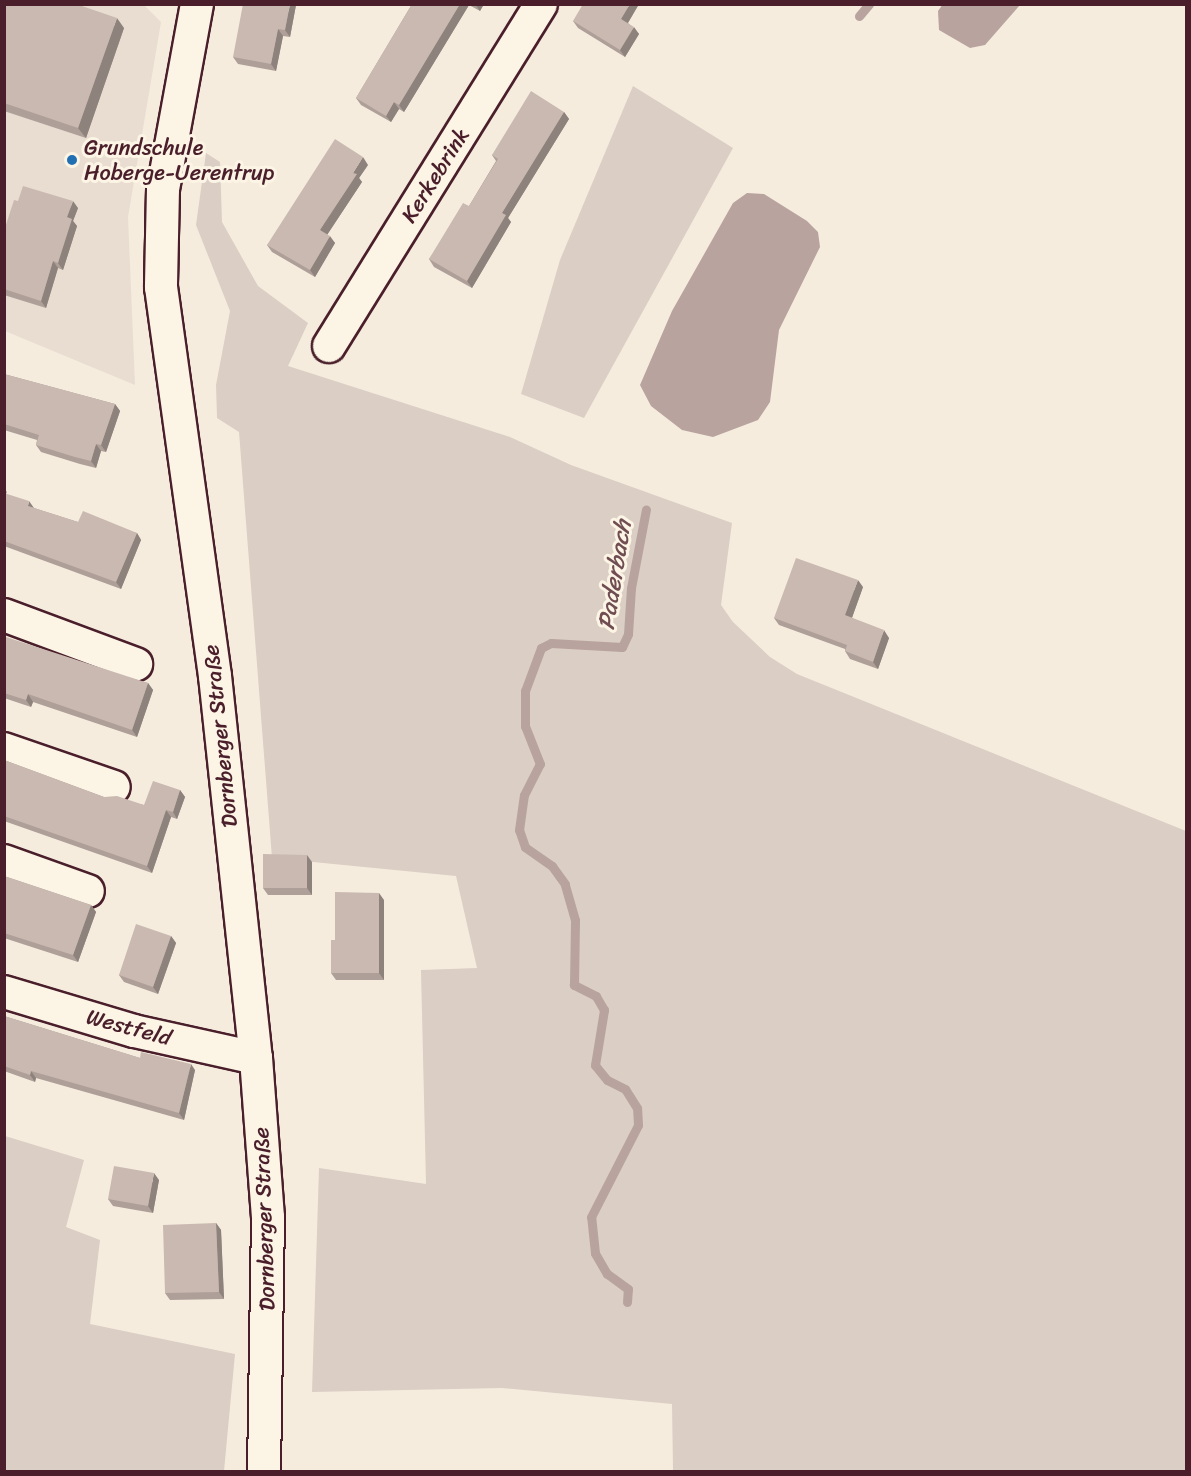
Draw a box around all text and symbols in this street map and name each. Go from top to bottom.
street label: Kerkebrink [395,123,475,227]
place label: Grundschule Hoberge-Uerentrup [84,134,274,186]
marker: Grundschule Hoberge-Uerentrup [65,153,79,167]
water label: Paderbach [592,518,638,632]
street label: Dornberger Straße [197,643,243,829]
street label: Westfeld [84,1003,174,1051]
street label: Dornberger Straße [248,1127,280,1311]

